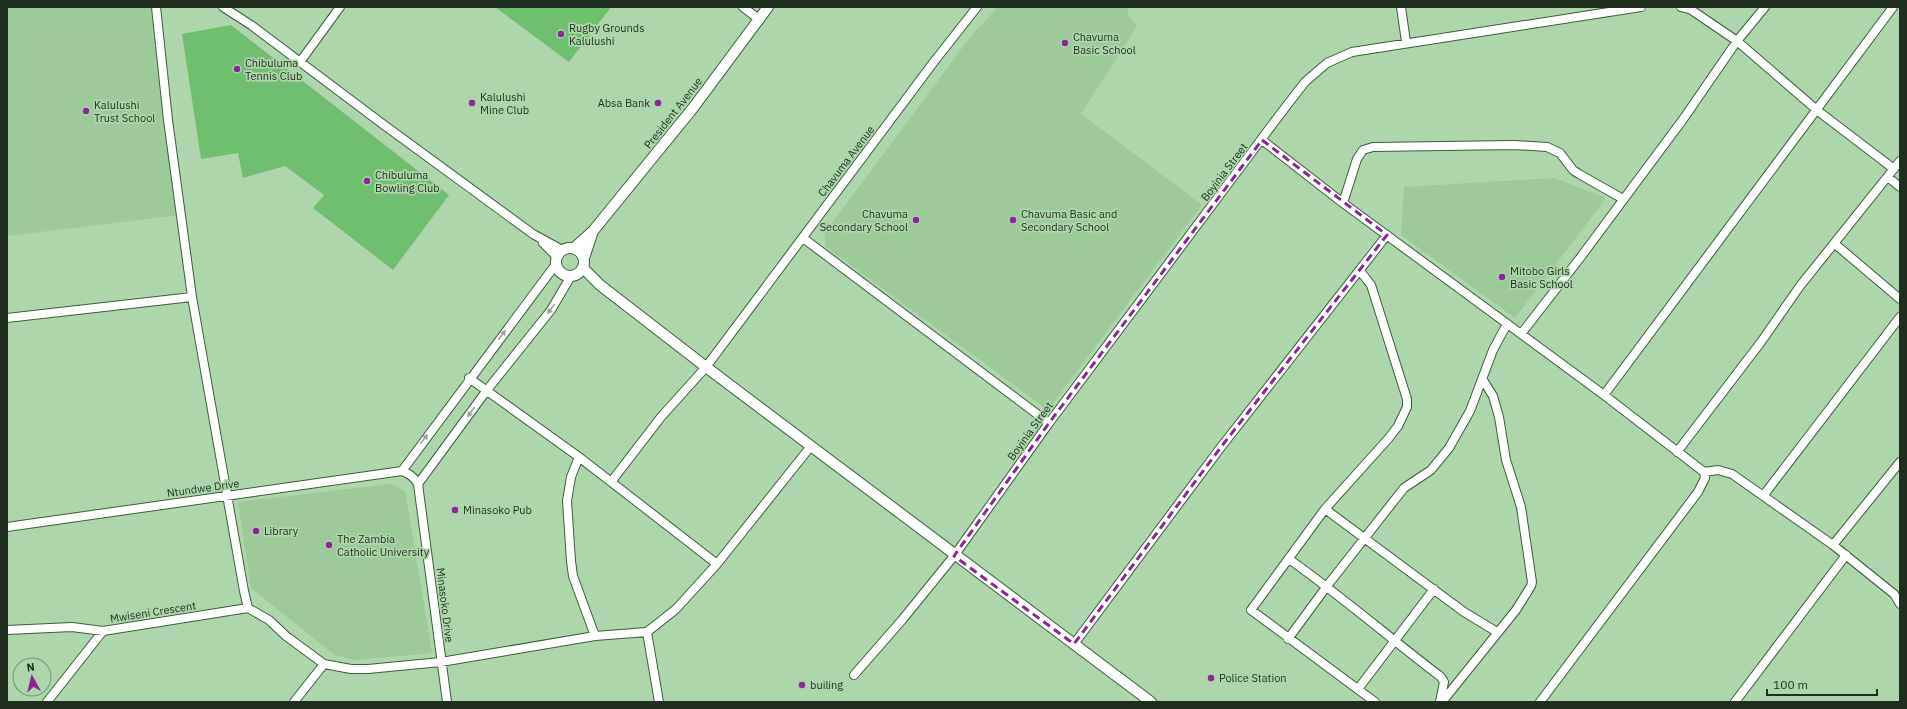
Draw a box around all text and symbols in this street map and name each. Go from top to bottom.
place label: Rugby Grounds Kalulushi [569,21,645,48]
marker: Rugby Grounds Kalulushi [556,29,566,39]
place label: Chavuma Basic School [1073,30,1136,57]
marker: Chavuma Basic School [1060,38,1070,48]
place label: Chibuluma Tennis Club [245,56,302,83]
marker: Chibuluma Tennis Club [232,64,242,74]
street label: President Avenue [641,75,705,151]
place label: Kalulushi Mine Club [480,90,529,117]
place label: Absa Bank [598,96,650,110]
place label: Kalulushi Trust School [94,98,155,125]
marker: Kalulushi Mine Club [467,98,477,108]
marker: Absa Bank [653,98,663,108]
marker: Kalulushi Trust School [81,106,91,116]
street label: Chavuma Avenue [815,123,877,199]
street label: Boyinia Street [1198,140,1250,204]
place label: Chibuluma Bowling Club [375,168,440,195]
marker: Chibuluma Bowling Club [362,176,372,186]
place label: Chavuma Secondary School [820,207,908,234]
place label: Chavuma Basic and Secondary School [1021,207,1117,234]
marker: Chavuma Secondary School [911,215,921,225]
marker: Chavuma Basic and Secondary School [1008,215,1018,225]
place label: Mitobo Girls Basic School [1510,264,1573,291]
marker: Mitobo Girls Basic School [1497,272,1507,282]
one-way arrow [547,304,555,315]
one-way arrow [498,330,506,340]
street label: Boyinia Street [1004,399,1056,463]
one-way arrow [467,406,475,417]
one-way arrow [420,434,428,444]
street label: Ntundwe Drive [166,476,240,500]
place label: Minasoko Pub [463,503,532,517]
marker: Minasoko Pub [450,505,460,515]
place label: Library [264,524,299,538]
marker: Library [251,526,261,536]
place label: The Zambia Catholic University [337,532,430,559]
marker: The Zambia Catholic University [324,540,334,550]
street label: Minasoko Drive [433,567,457,643]
street label: Mwiseni Crescent [109,598,197,626]
north arrow [12,657,52,697]
text: N [26,660,36,675]
place label: Police Station [1219,671,1287,685]
scale bar [1767,671,1877,697]
marker: Police Station [1206,673,1216,683]
text: 100 m [1773,677,1808,692]
place label: builing [810,678,843,692]
marker: builing [797,680,807,690]

